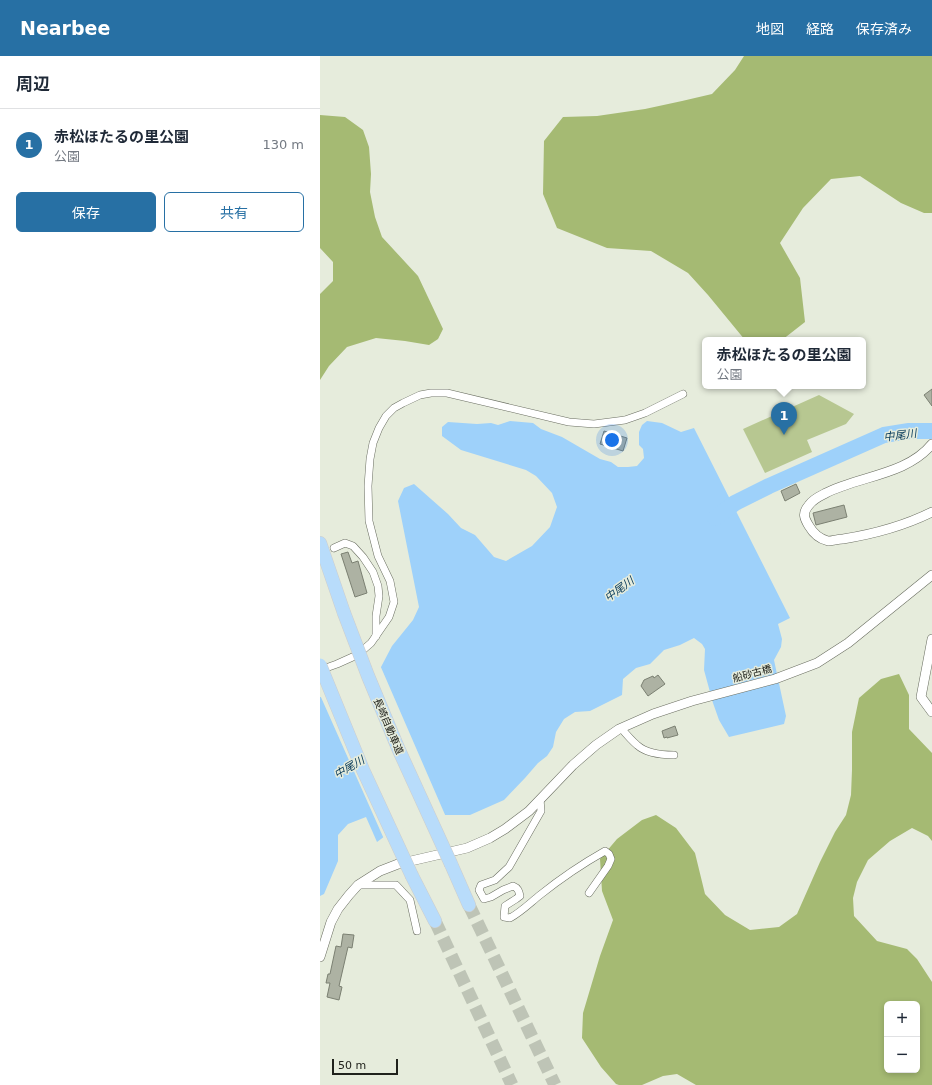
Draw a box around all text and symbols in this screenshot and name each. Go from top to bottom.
text: Nearbee [20,17,110,39]
text: 地図 [756,21,784,37]
text: 経路 [806,21,834,37]
text: 保存済み [856,21,912,37]
text: 周辺 [16,74,50,94]
text: 赤松ほたるの里公園 [54,128,189,146]
text: 1 [24,137,34,152]
text: 130 m [262,137,304,152]
text: 公園 [54,149,80,164]
button: 保存 [16,192,156,232]
button: 共有 [164,192,304,232]
popup [702,337,866,389]
text: 赤松ほたるの里公園 [716,346,852,364]
text: 公園 [716,367,743,382]
pin: 1 [771,402,797,435]
water label: 中尾川 [883,427,918,444]
your location [602,430,622,450]
water label: 中尾川 [602,574,637,604]
street label: 船砂古橋 [731,663,773,684]
street label: 長崎自動車道 [372,696,405,756]
water label: 中尾川 [332,753,368,781]
map controls [884,1001,920,1073]
button: + [884,1001,920,1037]
button: − [884,1037,920,1073]
scale bar [332,1057,398,1076]
text: 50 m [338,1059,366,1072]

